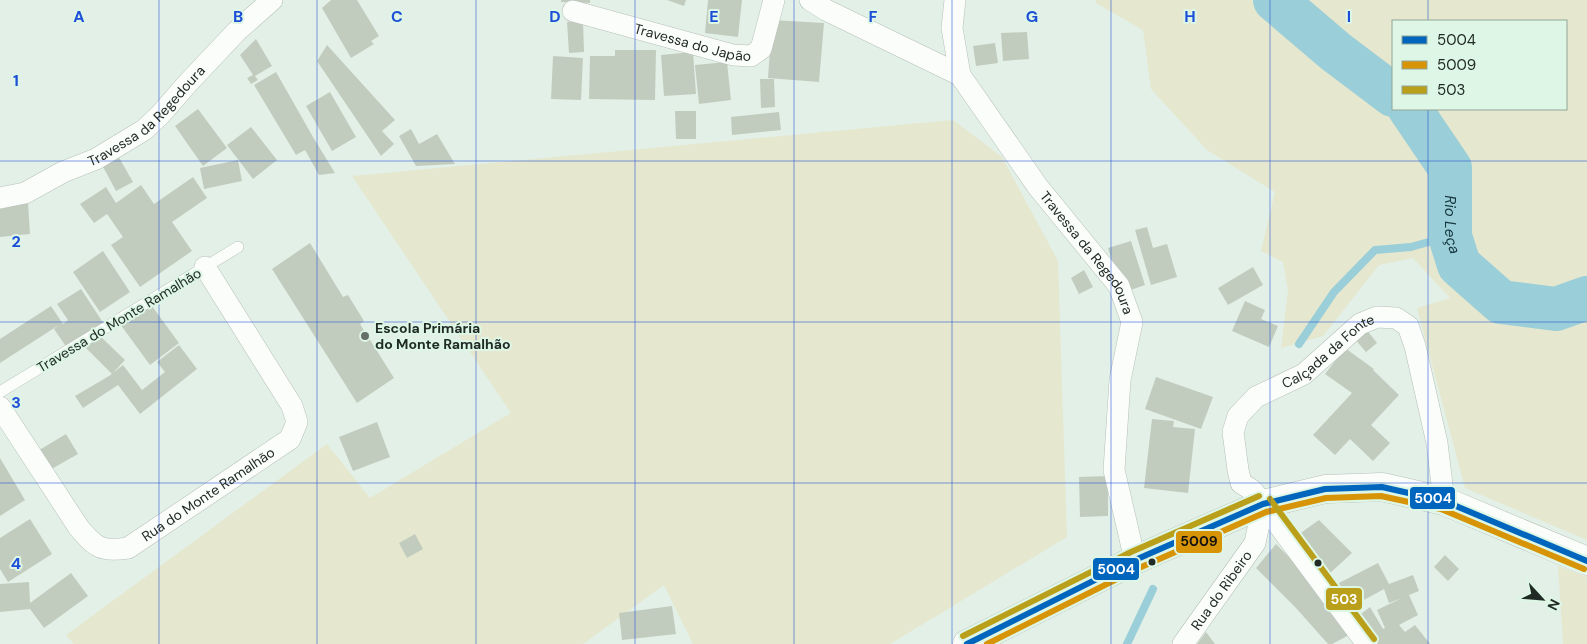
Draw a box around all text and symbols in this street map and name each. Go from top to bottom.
text: A [73,6,85,27]
text: B [233,6,243,27]
text: C [391,6,403,27]
text: D [549,6,561,27]
text: E [709,6,719,27]
text: F [869,6,878,27]
text: G [1026,6,1038,27]
text: H [1184,6,1196,27]
text: I [1347,6,1351,27]
street label: Travessa do Japão [632,19,752,65]
legend [1392,20,1567,110]
text: 5004 [1437,30,1476,50]
text: 5009 [1437,55,1476,75]
street label: Travessa da Regedoura [85,62,209,170]
text: 1 [13,70,19,91]
text: 503 [1437,80,1465,100]
street label: Travessa da Regedoura [1036,187,1137,317]
water label: Rio Leça [1440,195,1465,256]
text: 2 [11,231,21,252]
street label: Travessa do Monte Ramalhão [33,264,205,376]
street label: Calçada da Fonte [1279,310,1377,392]
place label: Escola Primária do Monte Ramalhão [375,319,510,353]
marker: Escola Primária do Monte Ramalhão [359,330,371,342]
text: 3 [11,392,21,413]
street label: Rua do Monte Ramalhão [138,443,278,545]
line badge: 5004 [1409,486,1456,510]
text: 5004 [1414,489,1452,507]
line badge: 5009 [1175,530,1223,554]
text: 5009 [1180,532,1218,550]
street label: Rua do Ribeiro [1187,547,1256,634]
text: 4 [11,553,21,574]
line badge: 5004 [1092,557,1140,581]
unlabelled marker [1147,557,1157,567]
unlabelled marker [1313,558,1323,568]
text: 5004 [1097,560,1135,578]
north arrow [1517,574,1567,624]
line badge: 503 [1325,587,1363,611]
text: 503 [1330,590,1358,608]
text: N [1543,596,1564,613]

